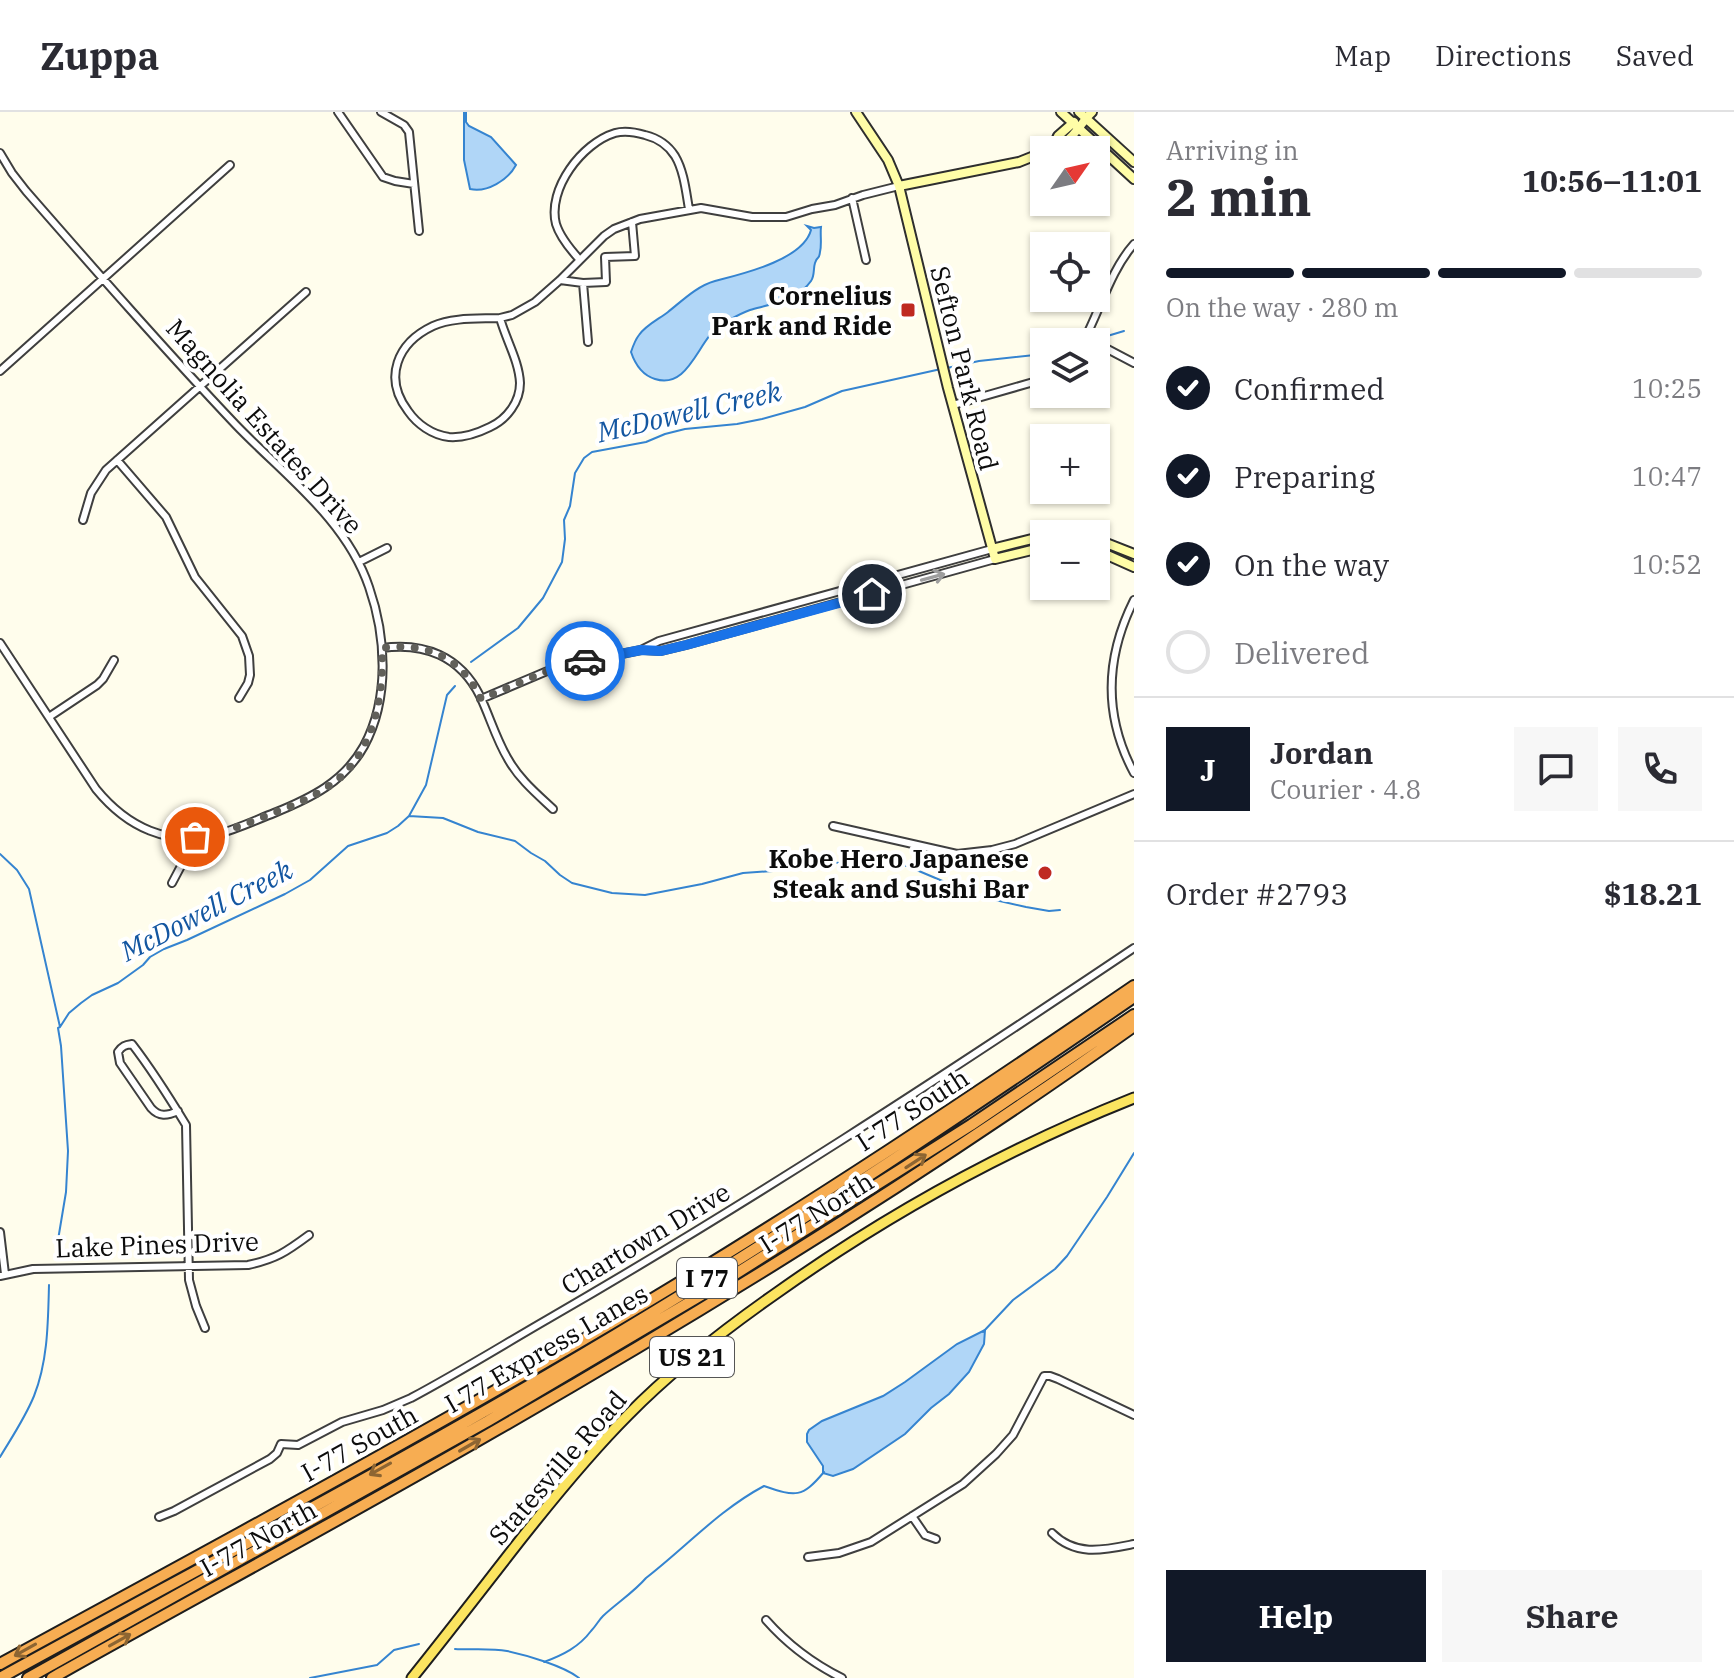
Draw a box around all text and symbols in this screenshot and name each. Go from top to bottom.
text: Zuppa [40,31,159,80]
text: Map [1334,37,1391,74]
text: Directions [1435,37,1572,74]
text: Saved [1616,37,1694,74]
text: Arriving in [1166,133,1299,167]
north arrow [1030,136,1110,216]
map controls [1030,136,1110,600]
text: 10:56–11:01 [1522,161,1702,200]
text: 2 min [1166,163,1312,230]
button: locate [1030,232,1110,312]
street label: Sefton Park Road [923,262,1007,474]
place label: Cornelius Park and Ride [711,278,892,342]
text: On the way · 280 m [1166,290,1399,324]
marker: Cornelius Park and Ride [899,301,917,319]
street label: Magnolia Estates Drive [159,311,371,541]
button: layers [1030,328,1110,408]
icon: check [1166,366,1210,410]
text: Confirmed [1234,369,1385,408]
text: 10:25 [1632,371,1702,405]
water label: McDowell Creek [592,372,785,450]
button: + [1030,424,1110,504]
icon: check [1166,454,1210,498]
text: Preparing [1234,457,1375,496]
text: 10:47 [1632,459,1702,493]
button: − [1030,520,1110,600]
icon: check [1166,542,1210,586]
text: On the way [1234,545,1389,584]
text: 10:52 [1632,547,1702,581]
pin [838,560,906,628]
one-way arrow [919,569,945,584]
icon: home [850,572,894,616]
courier [545,621,625,701]
text: Delivered [1234,633,1369,672]
icon: car [563,639,607,683]
button: chat [1514,727,1598,811]
button: phone [1618,727,1702,811]
text: Jordan [1270,733,1373,772]
text: J [1200,750,1216,789]
text: Courier · 4.8 [1270,772,1421,806]
pin [161,803,229,871]
icon: bag [173,815,217,859]
place label: Kobe Hero Japanese Steak and Sushi Bar [768,841,1029,905]
water label: McDowell Creek [113,851,298,970]
marker: Kobe Hero Japanese Steak and Sushi Bar [1036,864,1054,882]
text: Order #2793 [1166,874,1348,913]
text: $18.21 [1604,874,1702,913]
street label: I-77 South [849,1060,975,1158]
one-way arrow [904,1153,926,1170]
street label: I-77 North [753,1164,879,1260]
street label: Chartown Drive [554,1174,736,1302]
street label: Lake Pines Drive [55,1223,259,1265]
road number: I 77 [677,1258,737,1298]
street label: I 77 Express Lanes [438,1276,654,1420]
road number: US 21 [650,1337,734,1377]
street label: Statesville Road [481,1383,633,1551]
street label: I-77 South [295,1397,423,1489]
one-way arrow [458,1437,481,1453]
one-way arrow [369,1462,393,1477]
street label: I-77 North [194,1492,322,1584]
button: Help [1166,1570,1426,1662]
button: Share [1442,1570,1702,1662]
one-way arrow [108,1632,132,1647]
one-way arrow [14,1643,38,1659]

